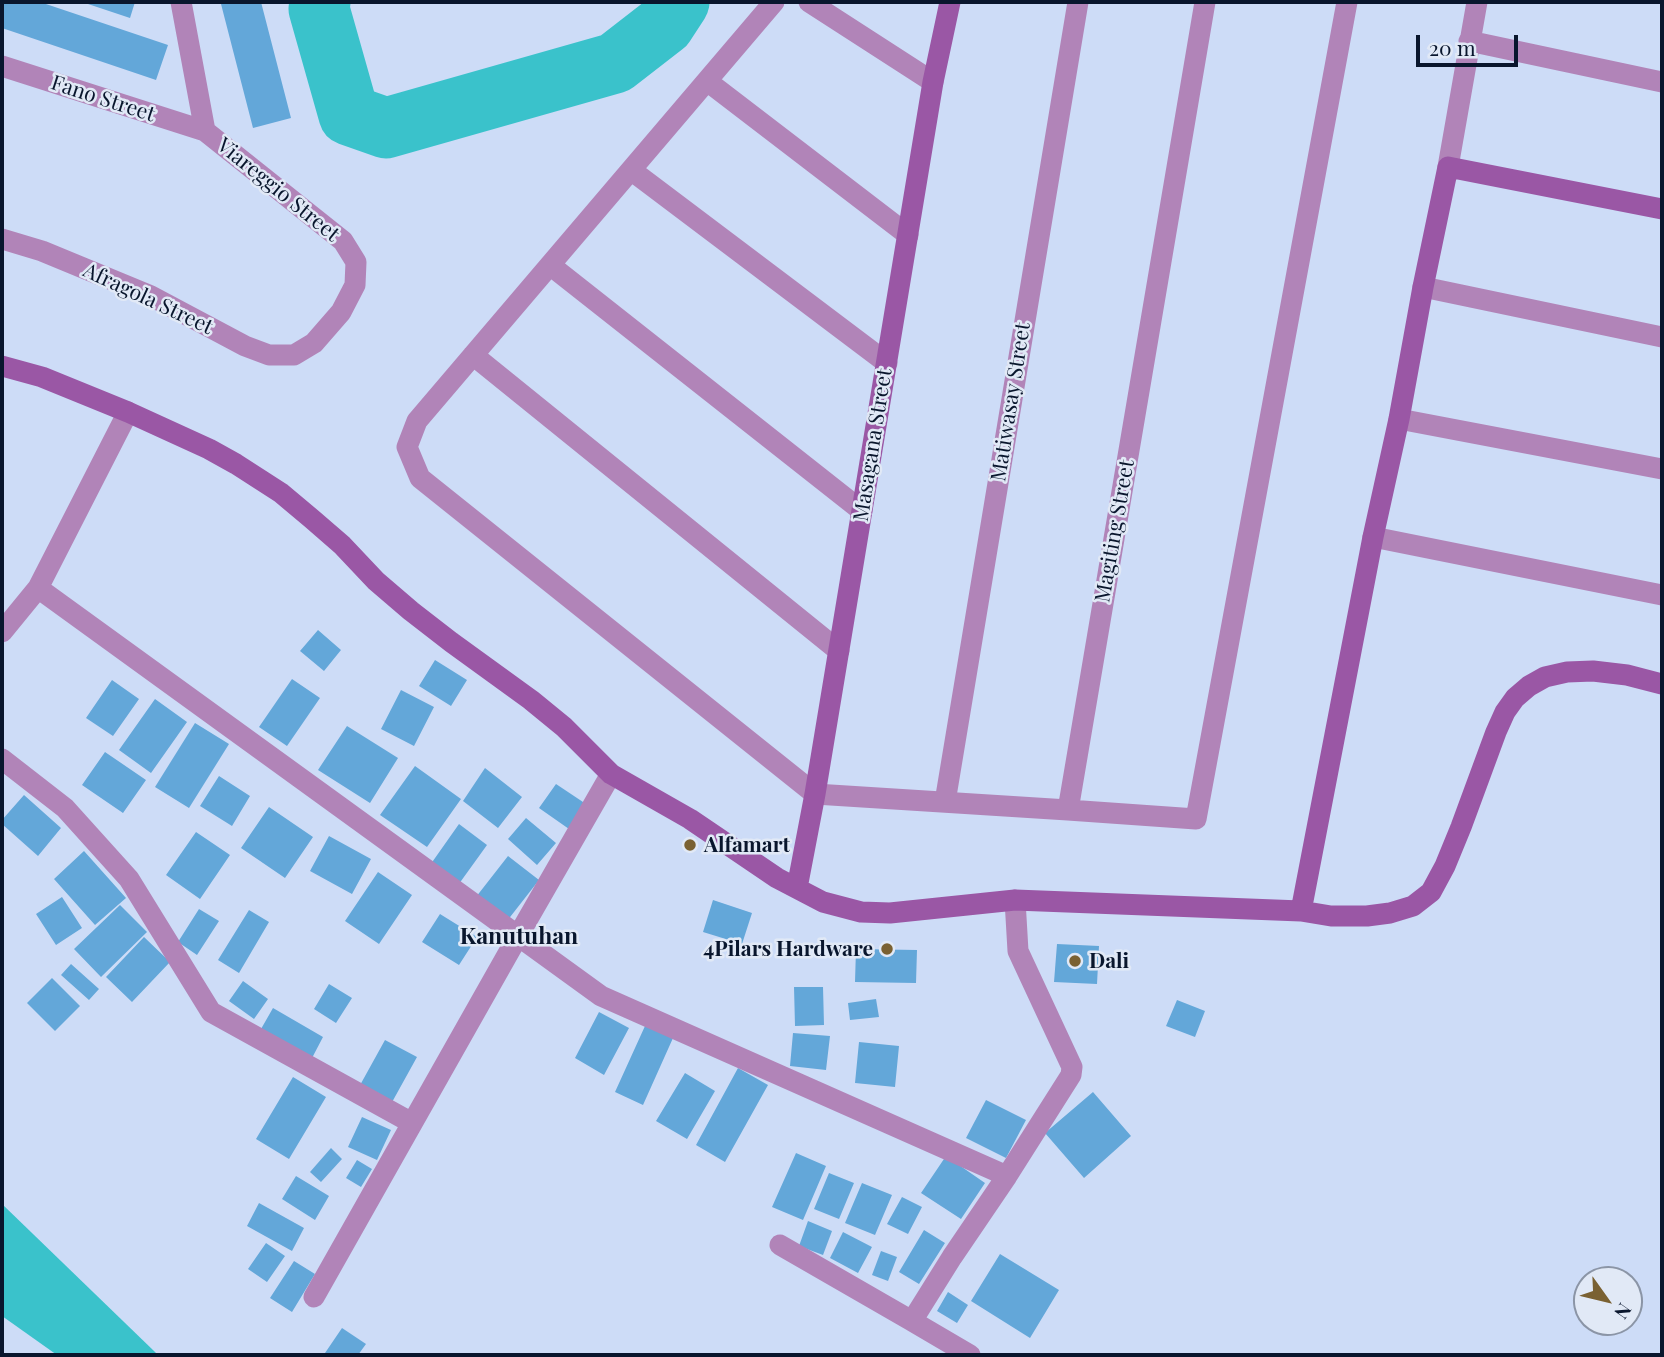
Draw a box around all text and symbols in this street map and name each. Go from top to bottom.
scale bar [1419,21,1520,65]
text: 20 m [1429,33,1476,61]
street label: Fano Street [48,70,158,128]
street label: Viareggio Street [212,133,344,247]
street label: Afragola Street [79,258,217,340]
street label: Matiwasay Street [986,321,1036,483]
street label: Masagana Street [848,367,898,523]
street label: Magiting Street [1090,458,1140,604]
place label: Alfamart [704,832,790,858]
marker: Alfamart [682,837,698,853]
district label: Kanutuhan [460,923,578,951]
place label: 4Pilars Hardware [703,936,873,962]
marker: 4Pilars Hardware [879,941,895,957]
place label: Dali [1089,948,1129,974]
marker: Dali [1067,953,1083,969]
north arrow [1573,1266,1643,1336]
text: N [1609,1299,1638,1325]

